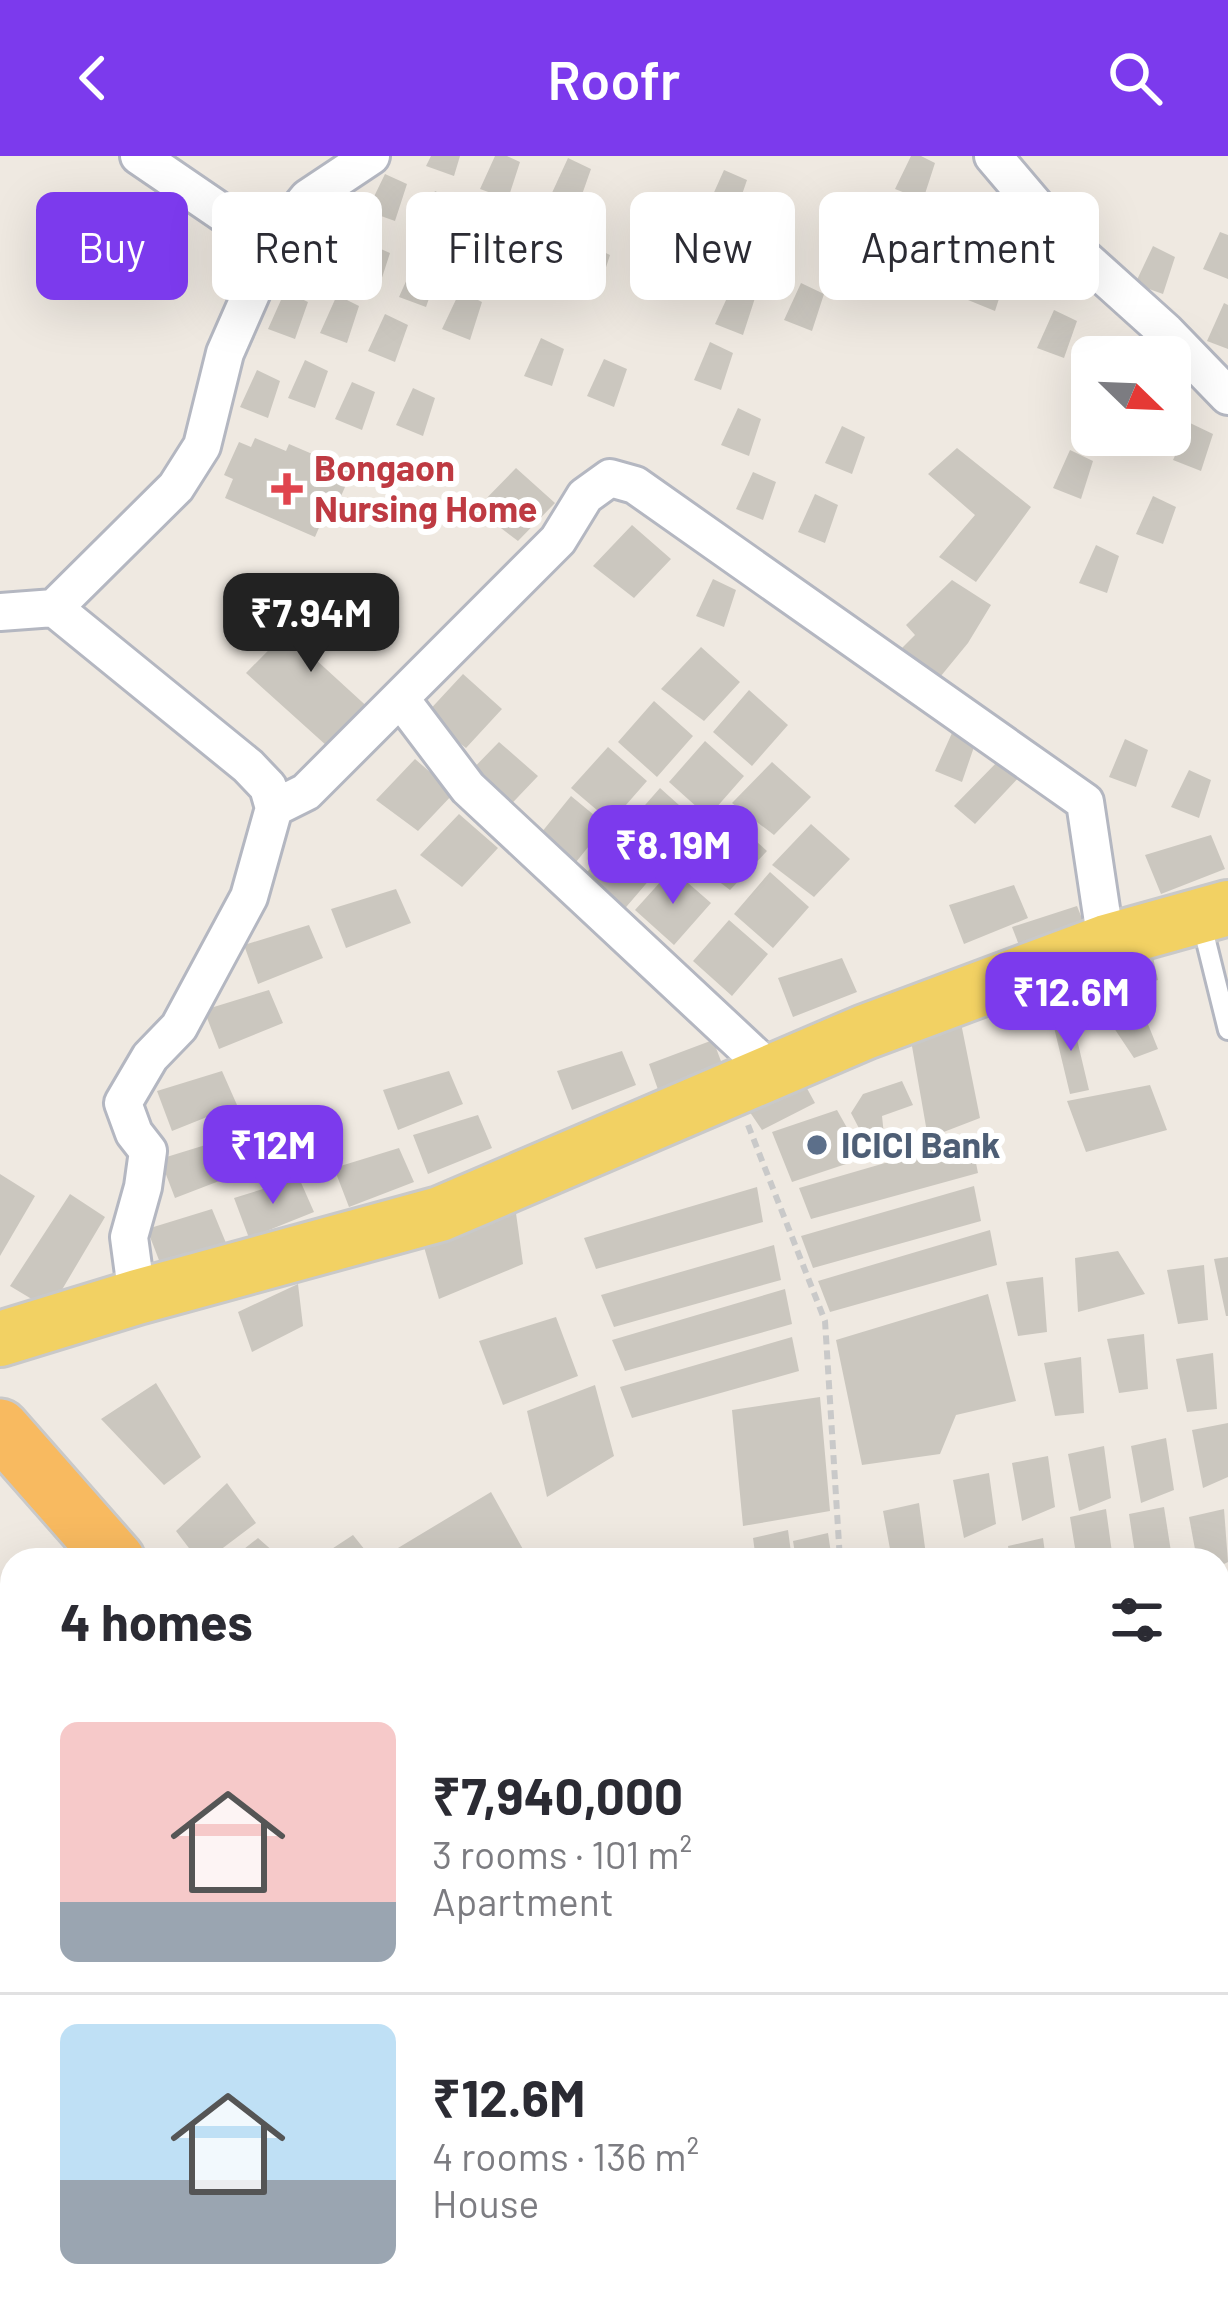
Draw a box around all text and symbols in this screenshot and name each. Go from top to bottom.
icon: back [60,45,126,111]
icon: search [1102,45,1168,111]
text: Roofr [548,46,680,111]
chip: Buy [36,192,188,300]
chip: Rent [212,192,382,300]
chip: Filters [406,192,606,300]
chip: New [630,192,795,300]
chip: Apartment [819,192,1099,300]
north arrow [1071,336,1191,456]
map controls [1071,336,1191,456]
place label: Bongaon Nursing Home [314,445,538,529]
marker: Bongaon Nursing Home [271,473,303,505]
pin: ₹7.94M [213,573,409,675]
text: ₹7.94M [250,588,372,635]
pin: ₹8.19M [575,805,771,907]
text: ₹8.19M [615,820,731,867]
pin: ₹12.6M [973,952,1169,1054]
text: ₹12.6M [1012,967,1130,1014]
pin: ₹12M [202,1105,344,1207]
text: ₹12M [230,1120,316,1167]
place label: ICICI Bank [841,1122,1000,1165]
marker: ICICI Bank [804,1132,830,1158]
icon: filters [1104,1587,1170,1653]
text: 4 homes [60,1590,253,1651]
text: ₹7,940,000 [432,1764,683,1825]
icon: home [156,1770,300,1914]
text: 3 rooms · 101 m² [432,1830,692,1877]
text: Apartment [432,1877,614,1924]
text: ₹12.6M [432,2066,585,2127]
icon: home [156,2072,300,2216]
text: 4 rooms · 136 m² [432,2132,699,2179]
text: House [432,2179,539,2226]

